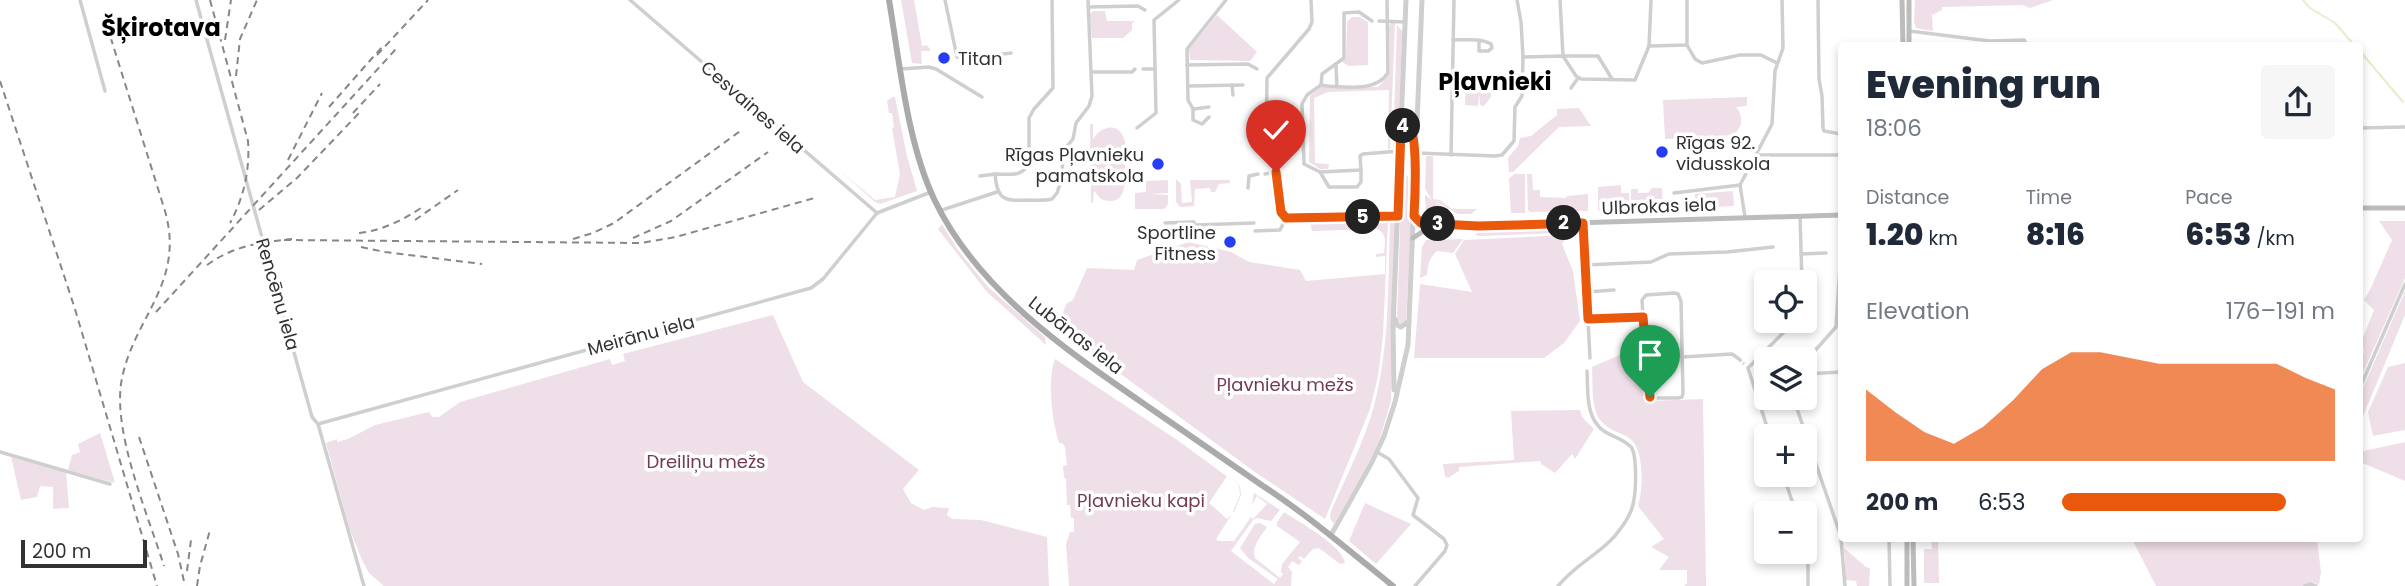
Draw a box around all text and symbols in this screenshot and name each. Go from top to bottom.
district label: Šķirotava [101,11,221,44]
place label: Titan [958,46,1002,71]
marker: Titan [936,50,952,66]
street label: Cesvaines iela [696,55,810,159]
text: Evening run [1866,58,2101,111]
district label: Pļavnieki [1438,65,1552,98]
button: share [2261,65,2335,139]
pin [1246,100,1306,172]
pin: 4 [1386,108,1420,144]
icon: check [1257,111,1295,149]
text: 4 [1396,112,1409,139]
text: 18:06 [1866,112,1922,144]
place label: Rīgas 92. vidusskola [1676,130,1770,176]
place label: Rīgas Pļavnieku pamatskola [1005,142,1144,188]
marker: Rīgas 92. vidusskola [1654,144,1670,160]
marker: Rīgas Pļavnieku pamatskola [1150,156,1166,172]
text: Distance [1866,184,1949,211]
text: Time [2026,184,2072,211]
text: Pace [2185,184,2233,211]
street label: Ulbrokas iela [1601,192,1717,220]
pin: 5 [1346,200,1380,234]
text: 5 [1356,203,1369,230]
pin: 3 [1420,206,1456,242]
pin: 2 [1546,206,1582,241]
text: 2 [1558,209,1569,236]
text: 3 [1432,210,1443,237]
text: 1.20 [1866,213,1923,256]
text: 8:16 [2026,213,2085,256]
text: 6:53 [2185,213,2251,256]
place label: Sportline Fitness [1137,220,1216,266]
text: km [1923,225,1958,252]
text: /km [2251,225,2295,252]
marker: Sportline Fitness [1222,234,1238,250]
street label: Rencēnu iela [250,235,306,353]
map controls [1754,270,1817,564]
button: locate [1754,270,1817,333]
street label: Lubānas iela [1023,290,1129,380]
text: Elevation [1866,295,1970,327]
text: 176–191 m [2226,295,2335,327]
street label: Meirānu iela [585,309,697,361]
pin [1620,325,1680,397]
icon: arrive [1631,336,1669,374]
button: layers [1754,347,1817,410]
park label: Pļavnieku mežs [1216,372,1354,397]
button: + [1754,424,1817,487]
park label: Dreiliņu mežs [646,449,766,474]
text: 200 m [1866,486,1938,518]
text: 6:53 [1978,486,2026,518]
park label: Pļavnieku kapi [1077,488,1205,513]
button: − [1754,501,1817,564]
scale bar [21,537,147,569]
text: 200 m [32,538,91,565]

